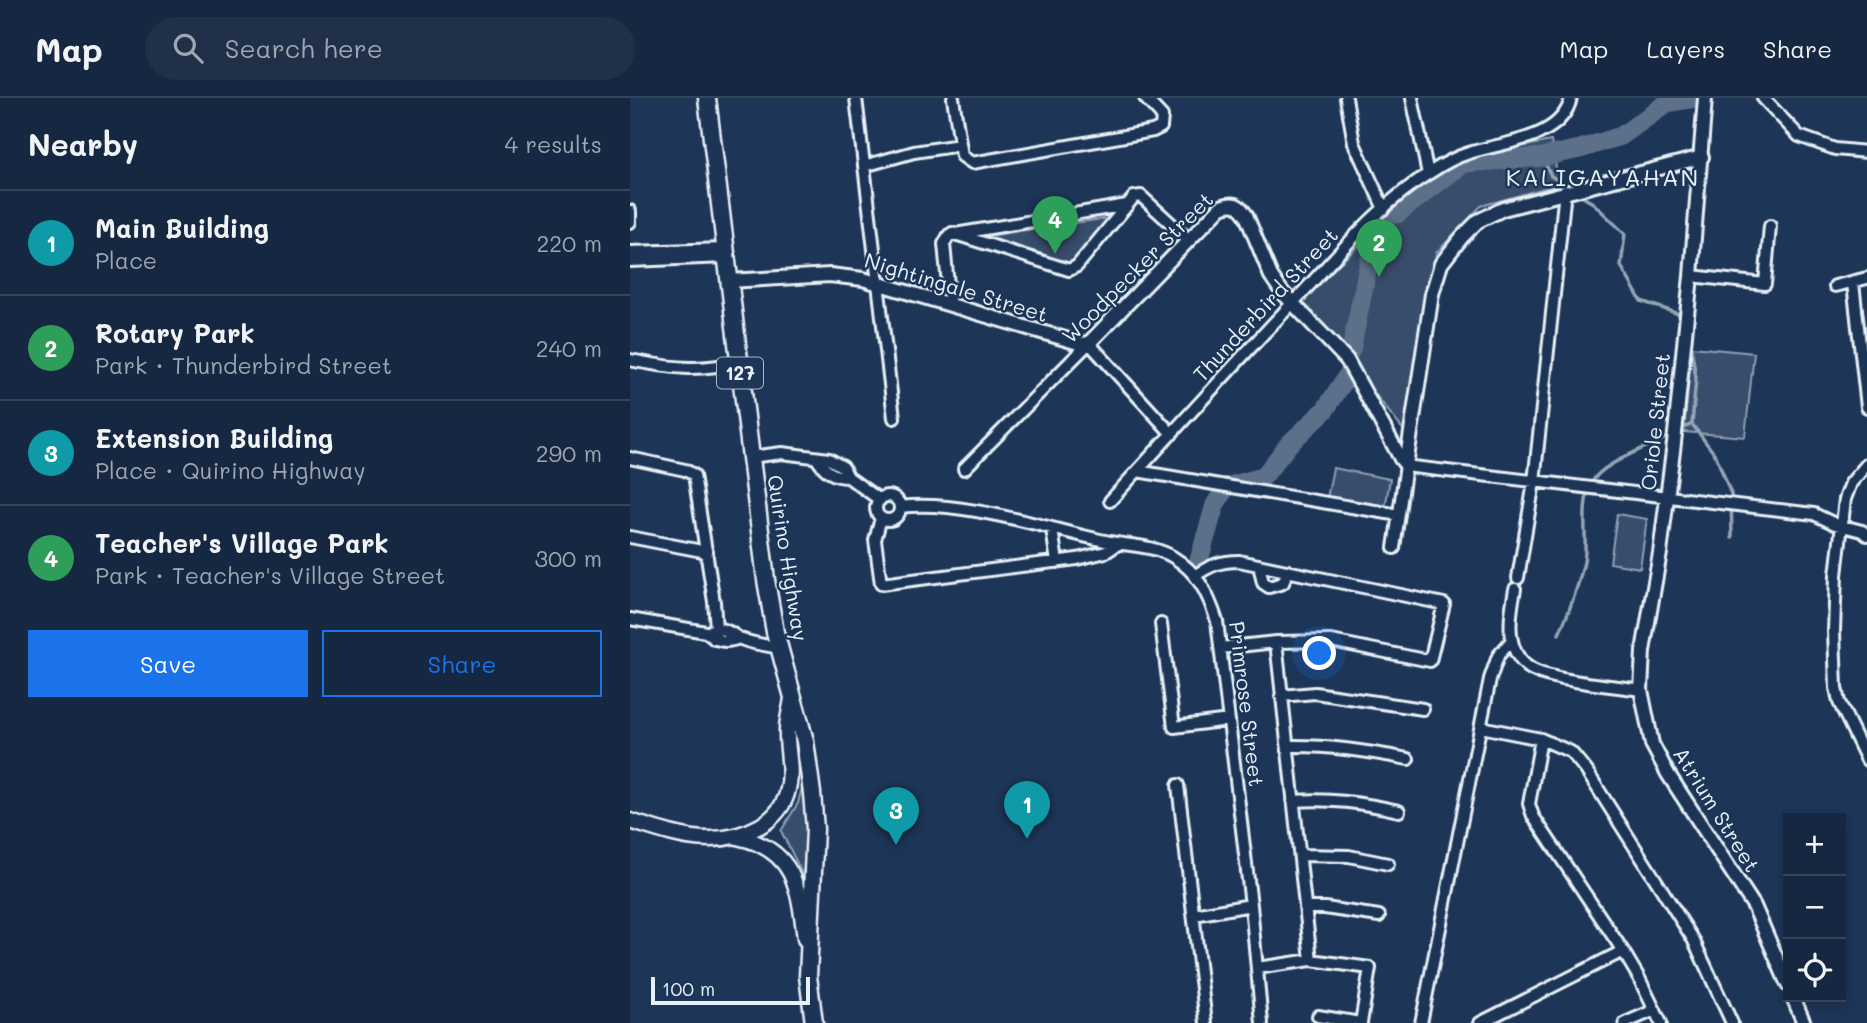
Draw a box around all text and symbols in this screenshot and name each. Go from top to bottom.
search box [145,17,635,80]
text: Map [35,27,103,70]
icon: search [169,29,207,67]
text: Search here [225,31,383,65]
text: Map [1560,33,1608,64]
text: Layers [1646,33,1725,64]
text: Share [1763,33,1832,64]
text: Nearby [28,124,138,164]
text: 4 results [505,129,602,159]
district label: KALIGAYAHAN [1506,161,1700,192]
street label: Woodpecker Street [1056,186,1218,348]
pin: 4 [1032,196,1078,254]
text: Main Building [95,211,269,245]
pin: 2 [1356,219,1402,277]
street label: Thunderbird Street [1187,221,1343,387]
text: 1 [46,228,56,258]
text: 220 m [536,228,602,258]
text: Place [95,245,157,275]
street label: Nightingale Street [861,246,1051,327]
text: Rotary Park [95,316,255,350]
text: 2 [45,333,57,363]
text: 240 m [536,333,602,363]
text: Park · Thunderbird Street [95,350,392,380]
street label: Oriole Street [1634,352,1675,492]
road number: 127 [717,358,763,388]
text: Extension Building [95,421,333,455]
text: 3 [44,438,58,468]
text: 290 m [536,438,602,468]
text: Place · Quirino Highway [95,455,366,485]
street label: Quirino Highway [762,473,815,643]
text: Teacher's Village Park [95,526,389,560]
text: 4 [44,543,58,573]
text: 300 m [534,543,602,573]
text: Park · Teacher's Village Street [95,560,445,590]
street label: Primrose Street [1224,620,1271,788]
button: Save [28,630,308,697]
button: Share [322,630,602,697]
your location [1302,636,1336,670]
street label: Atrium Street [1668,742,1766,877]
pin: 1 [1004,781,1050,839]
pin: 3 [873,787,919,845]
map controls [1783,813,1846,1002]
button: + [1783,813,1846,876]
button: − [1783,876,1846,939]
button: locate [1783,939,1846,1002]
scale bar [651,974,810,1006]
text: 100 m [662,976,715,1001]

